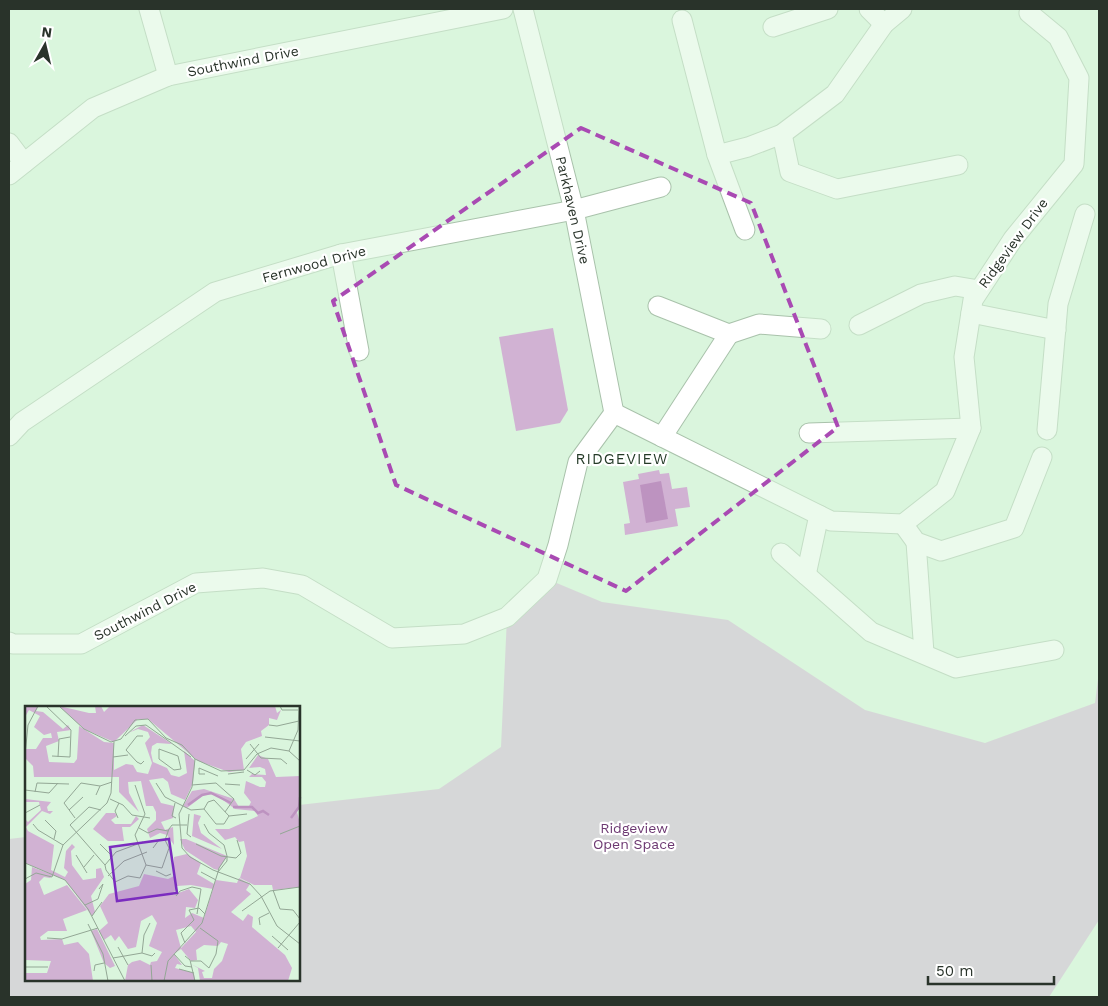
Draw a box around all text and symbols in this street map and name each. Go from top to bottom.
north arrow [20,20,70,70]
text: N [41,23,53,41]
street label: Southwind Drive [186,42,300,80]
street label: Parkhaven Drive [553,155,593,265]
street label: Ridgeview Drive [975,195,1051,291]
street label: Fernwood Drive [260,242,368,286]
district label: RIDGEVIEW [576,450,668,468]
street label: Southwind Drive [91,578,199,644]
inset map [25,706,300,981]
park label: Ridgeview Open Space [593,820,675,852]
scale bar [928,954,1054,986]
text: 50 m [936,962,973,980]

